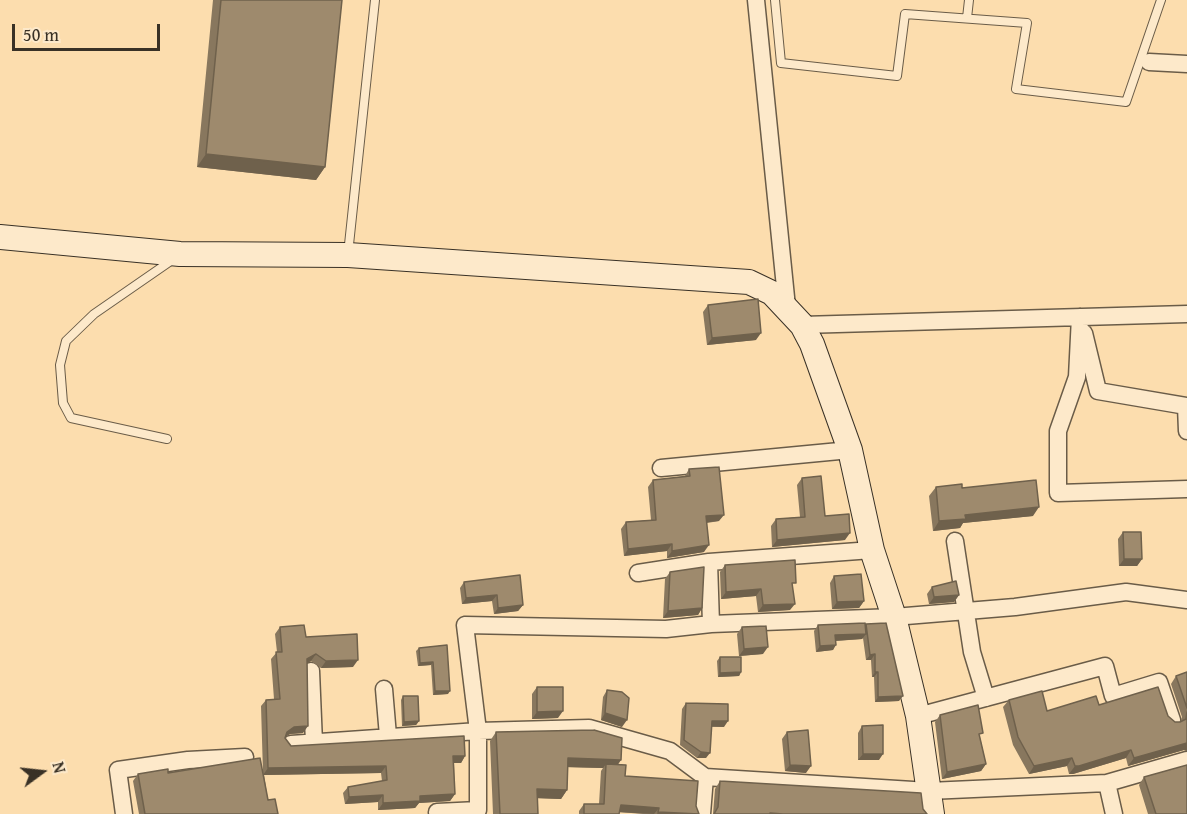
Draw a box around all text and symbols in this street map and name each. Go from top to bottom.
scale bar [15,12,164,50]
text: 50 m [23,21,59,48]
north arrow [12,742,72,802]
text: N [46,759,72,776]

